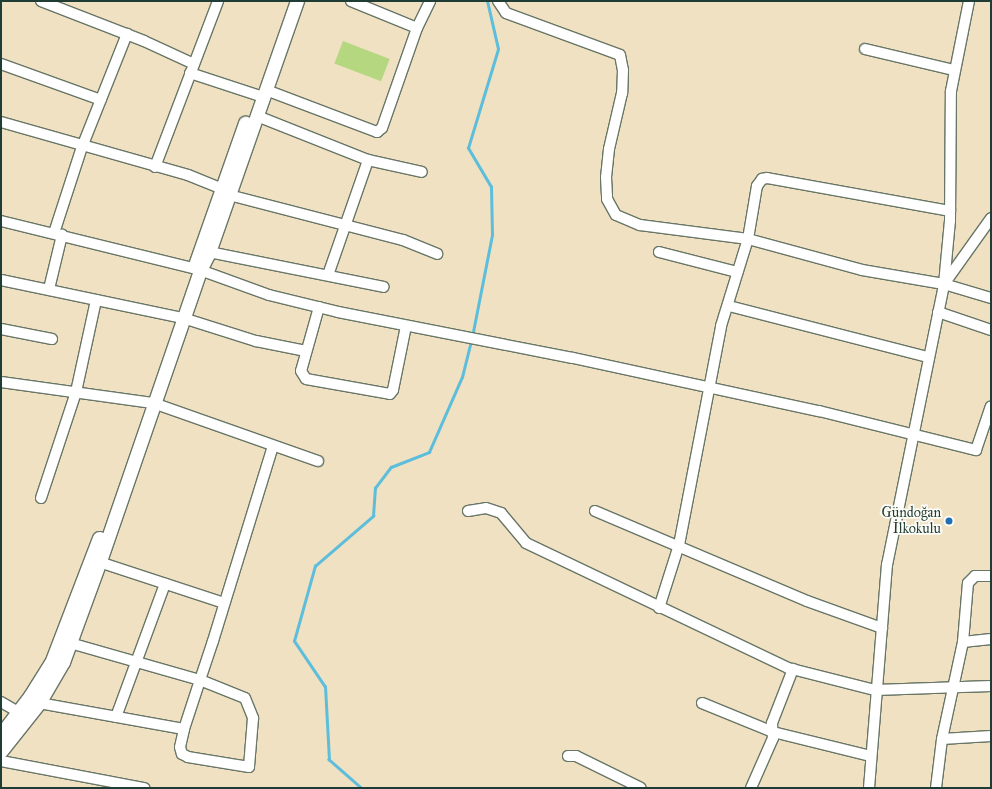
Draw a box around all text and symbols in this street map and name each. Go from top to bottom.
place label: Gündoğan İlkokulu [882,505,941,538]
marker: Gündoğan İlkokulu [944,516,954,526]

